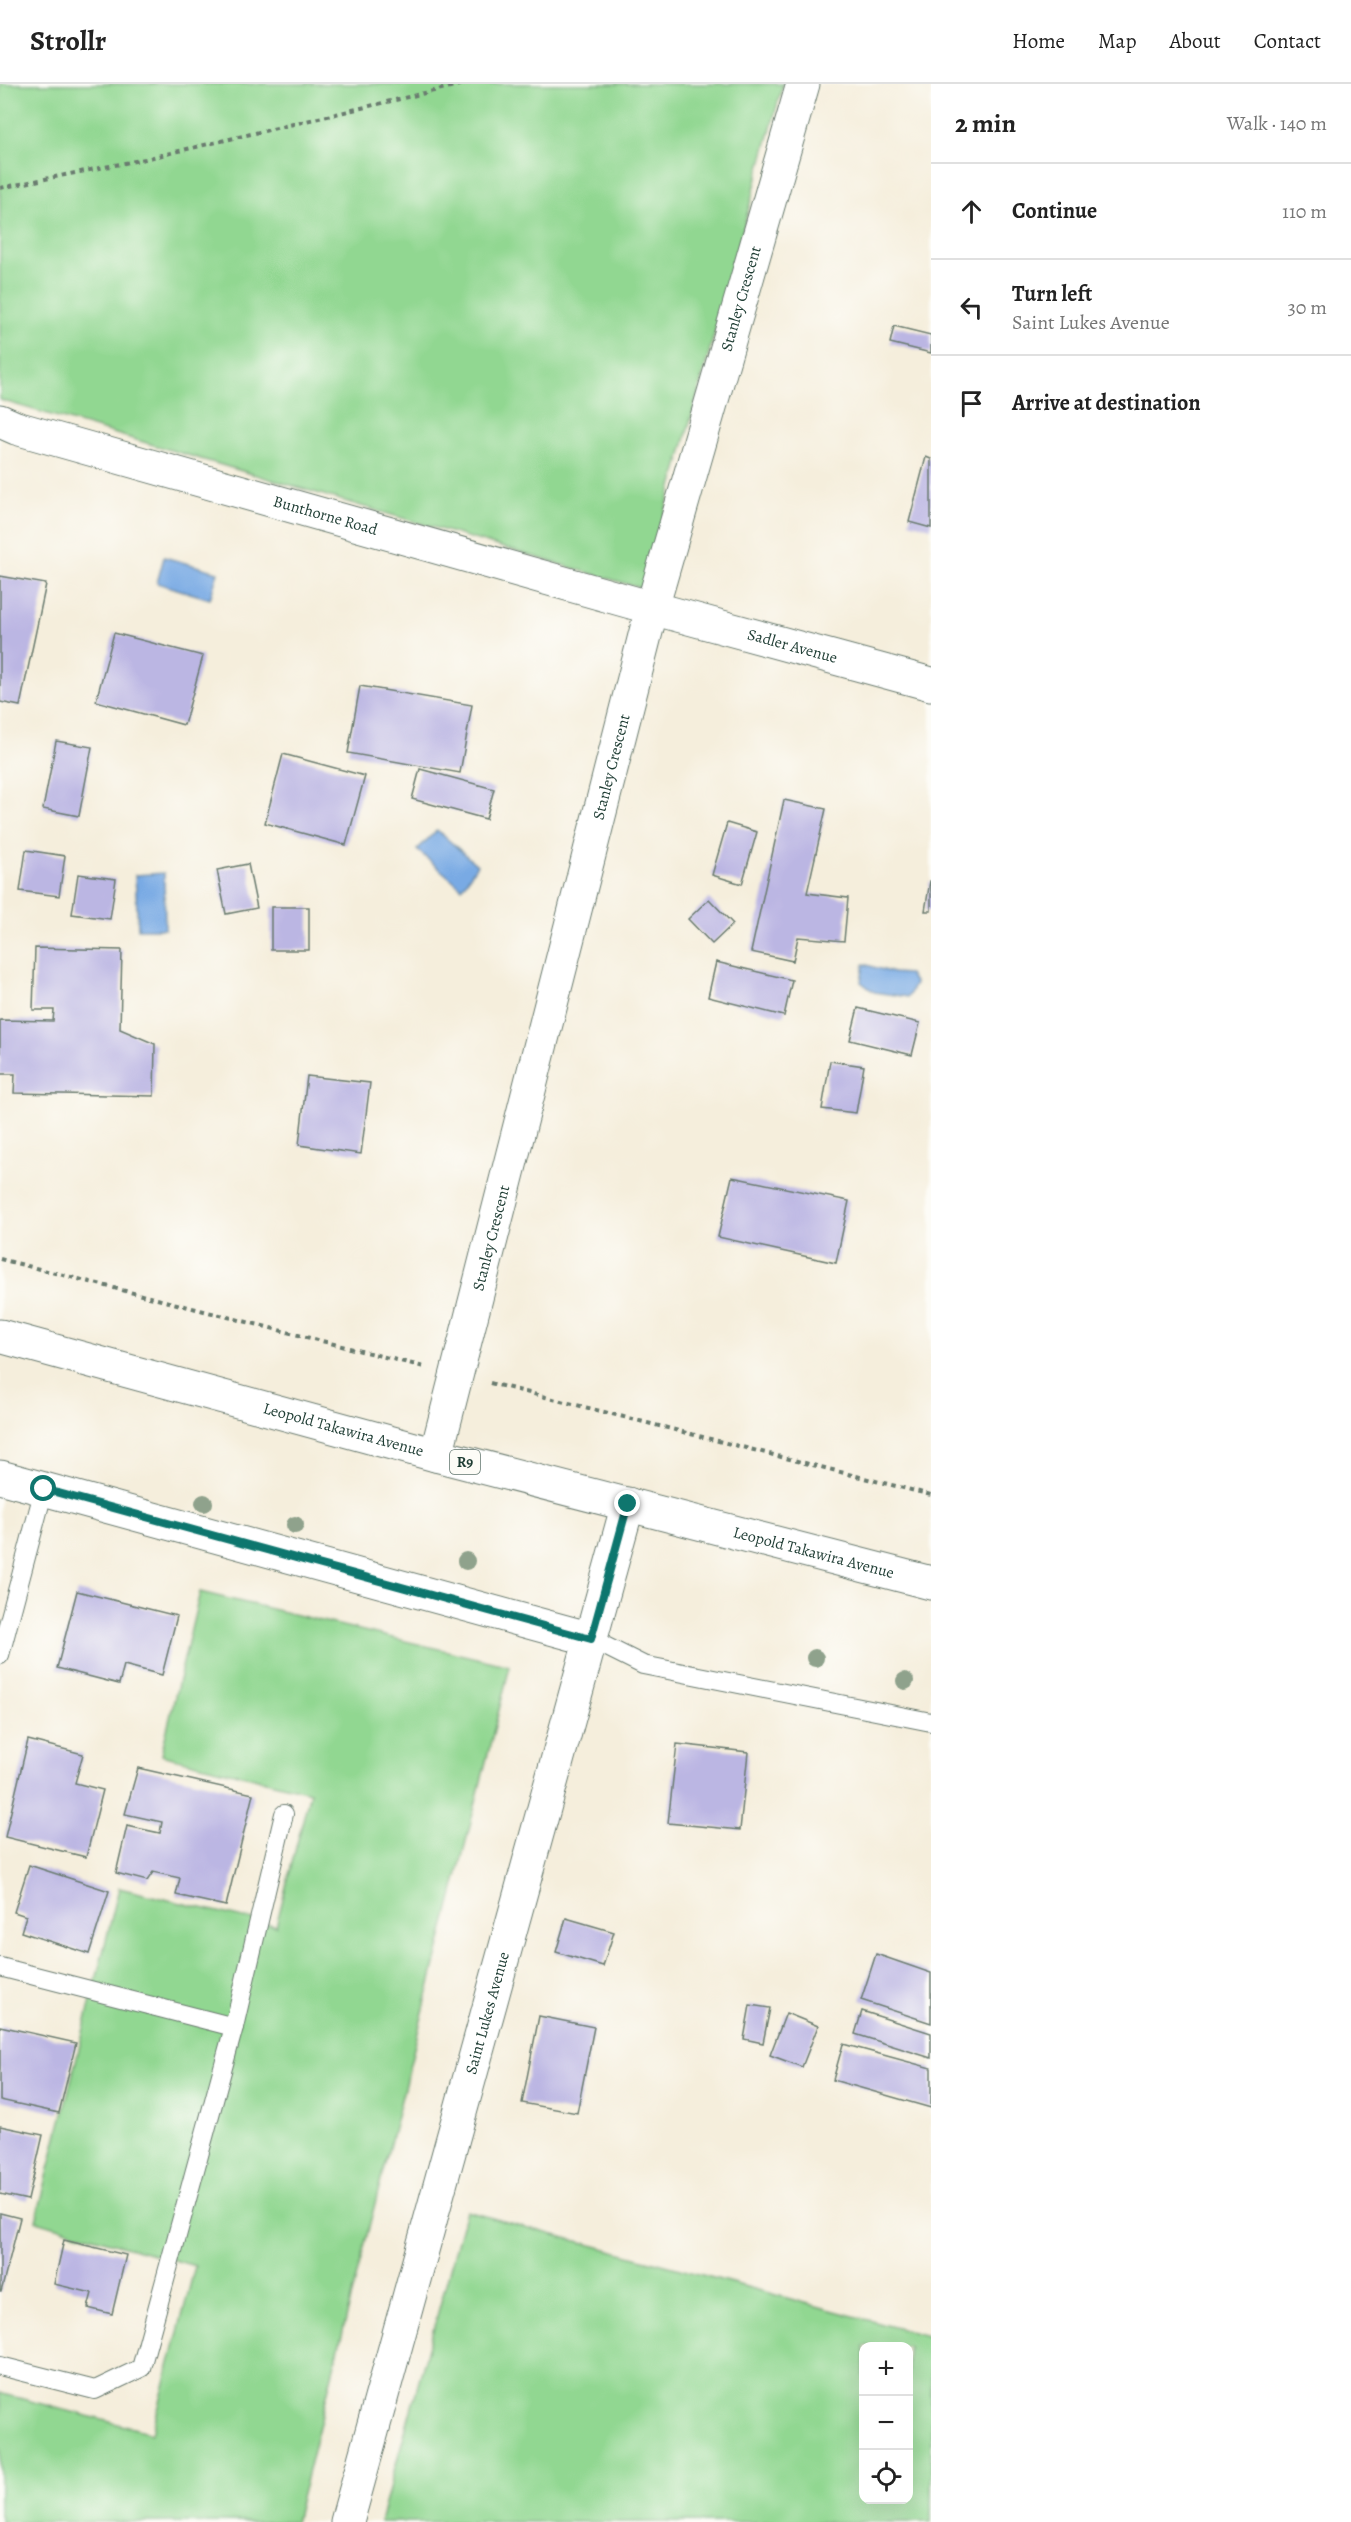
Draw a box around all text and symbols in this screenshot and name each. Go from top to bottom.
text: Strollr [30,22,106,60]
text: Home [1012,27,1065,55]
text: Map [1098,27,1136,55]
text: About [1169,27,1221,55]
text: Contact [1254,27,1321,55]
text: 2 min [955,106,1016,141]
text: Walk · 140 m [1227,110,1327,137]
icon: ahead [955,195,988,228]
text: Continue [1012,196,1097,226]
text: 110 m [1282,198,1327,225]
street label: Stanley Crescent [716,244,767,354]
text: Turn left [1012,279,1092,309]
icon: left [955,291,988,324]
text: 30 m [1287,294,1327,321]
text: Saint Lukes Avenue [1012,309,1170,336]
icon: arrive [955,387,988,420]
text: Arrive at destination [1012,388,1201,418]
street label: Bunthorne Road [271,490,380,541]
street label: Sadler Avenue [745,624,840,669]
street label: Stanley Crescent [587,712,636,822]
street label: Stanley Crescent [467,1183,515,1293]
street label: Leopold Takawira Avenue [261,1397,426,1462]
road number: R9 [450,1450,480,1474]
route start [30,1475,56,1501]
route end [614,1490,640,1516]
street label: Leopold Takawira Avenue [731,1521,897,1584]
street label: Saint Lukes Avenue [460,1949,515,2077]
map controls [859,2342,913,2504]
button: + [859,2342,913,2396]
button: − [859,2396,913,2450]
button: locate [859,2450,913,2504]

